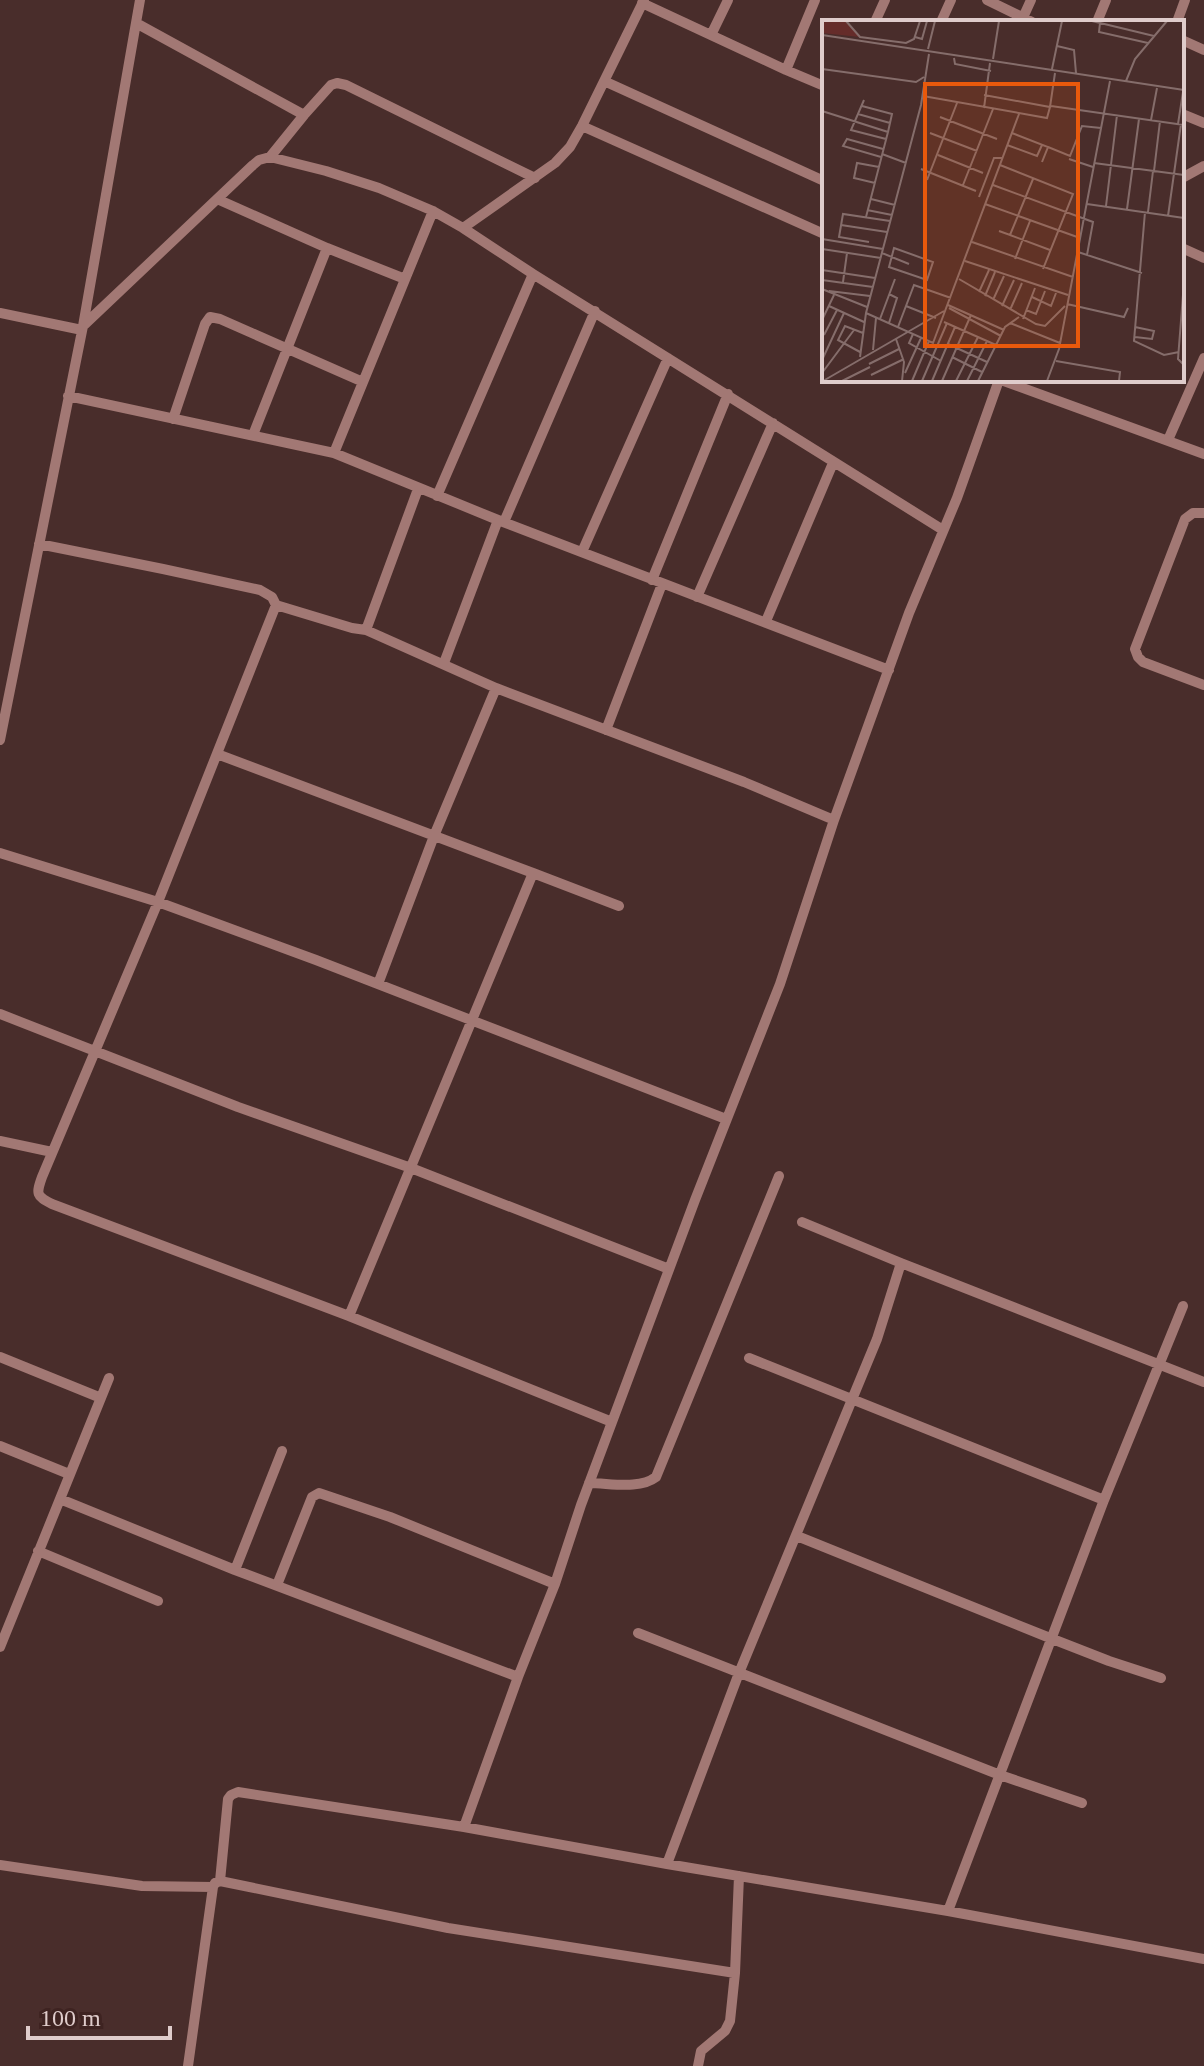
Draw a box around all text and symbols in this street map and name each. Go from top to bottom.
inset map [822,20,1184,382]
scale bar [28,1990,170,2040]
text: 100 m [40,2005,101,2031]

